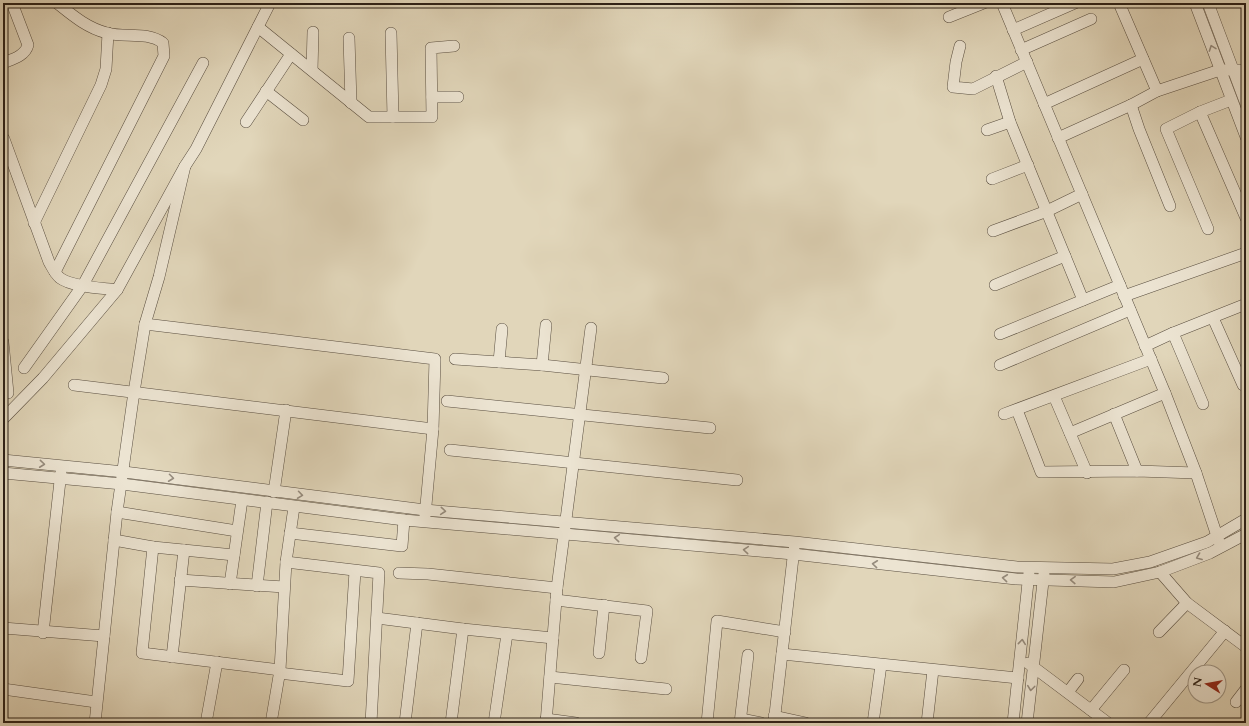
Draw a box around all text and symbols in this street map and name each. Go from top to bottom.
one-way arrow [1208,45,1216,52]
one-way arrow [39,459,45,468]
one-way arrow [168,473,174,482]
one-way arrow [297,490,303,499]
one-way arrow [440,507,446,516]
one-way arrow [614,534,620,543]
one-way arrow [743,546,749,555]
one-way arrow [1195,553,1202,561]
one-way arrow [872,559,878,568]
one-way arrow [1002,574,1008,583]
one-way arrow [1070,576,1076,585]
one-way arrow [1017,639,1026,646]
north arrow [1187,664,1227,704]
text: N [1189,676,1206,688]
one-way arrow [1027,685,1036,691]

